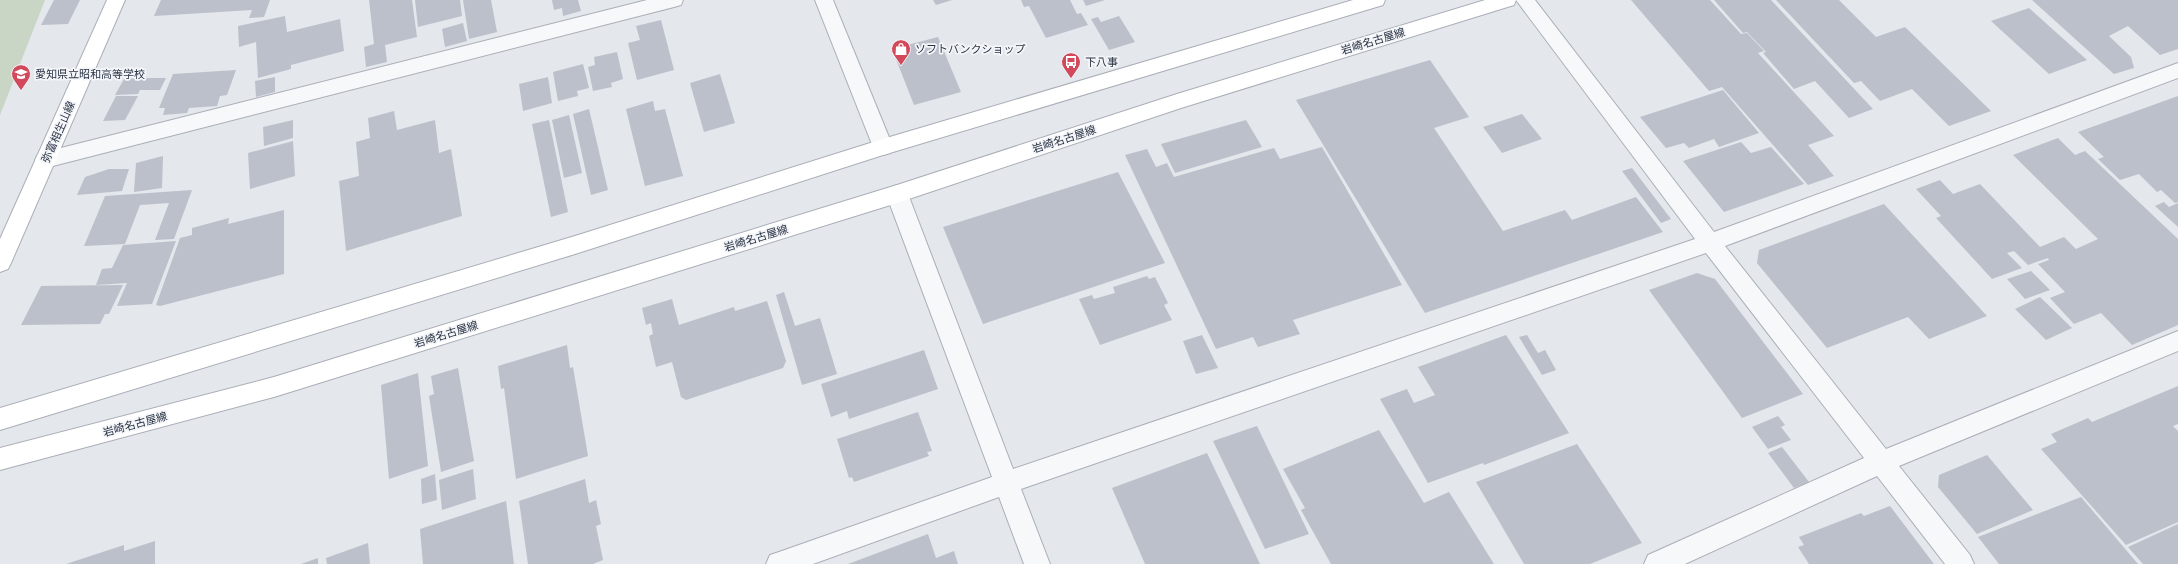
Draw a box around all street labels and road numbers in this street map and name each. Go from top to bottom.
street label: 岩崎名古屋線 [1340,26,1407,57]
street label: 弥富相生山線 [39,99,78,165]
street label: 岩崎名古屋線 [1031,123,1098,156]
street label: 岩崎名古屋線 [723,223,790,254]
street label: 岩崎名古屋線 [413,319,480,350]
street label: 岩崎名古屋線 [102,410,169,439]

